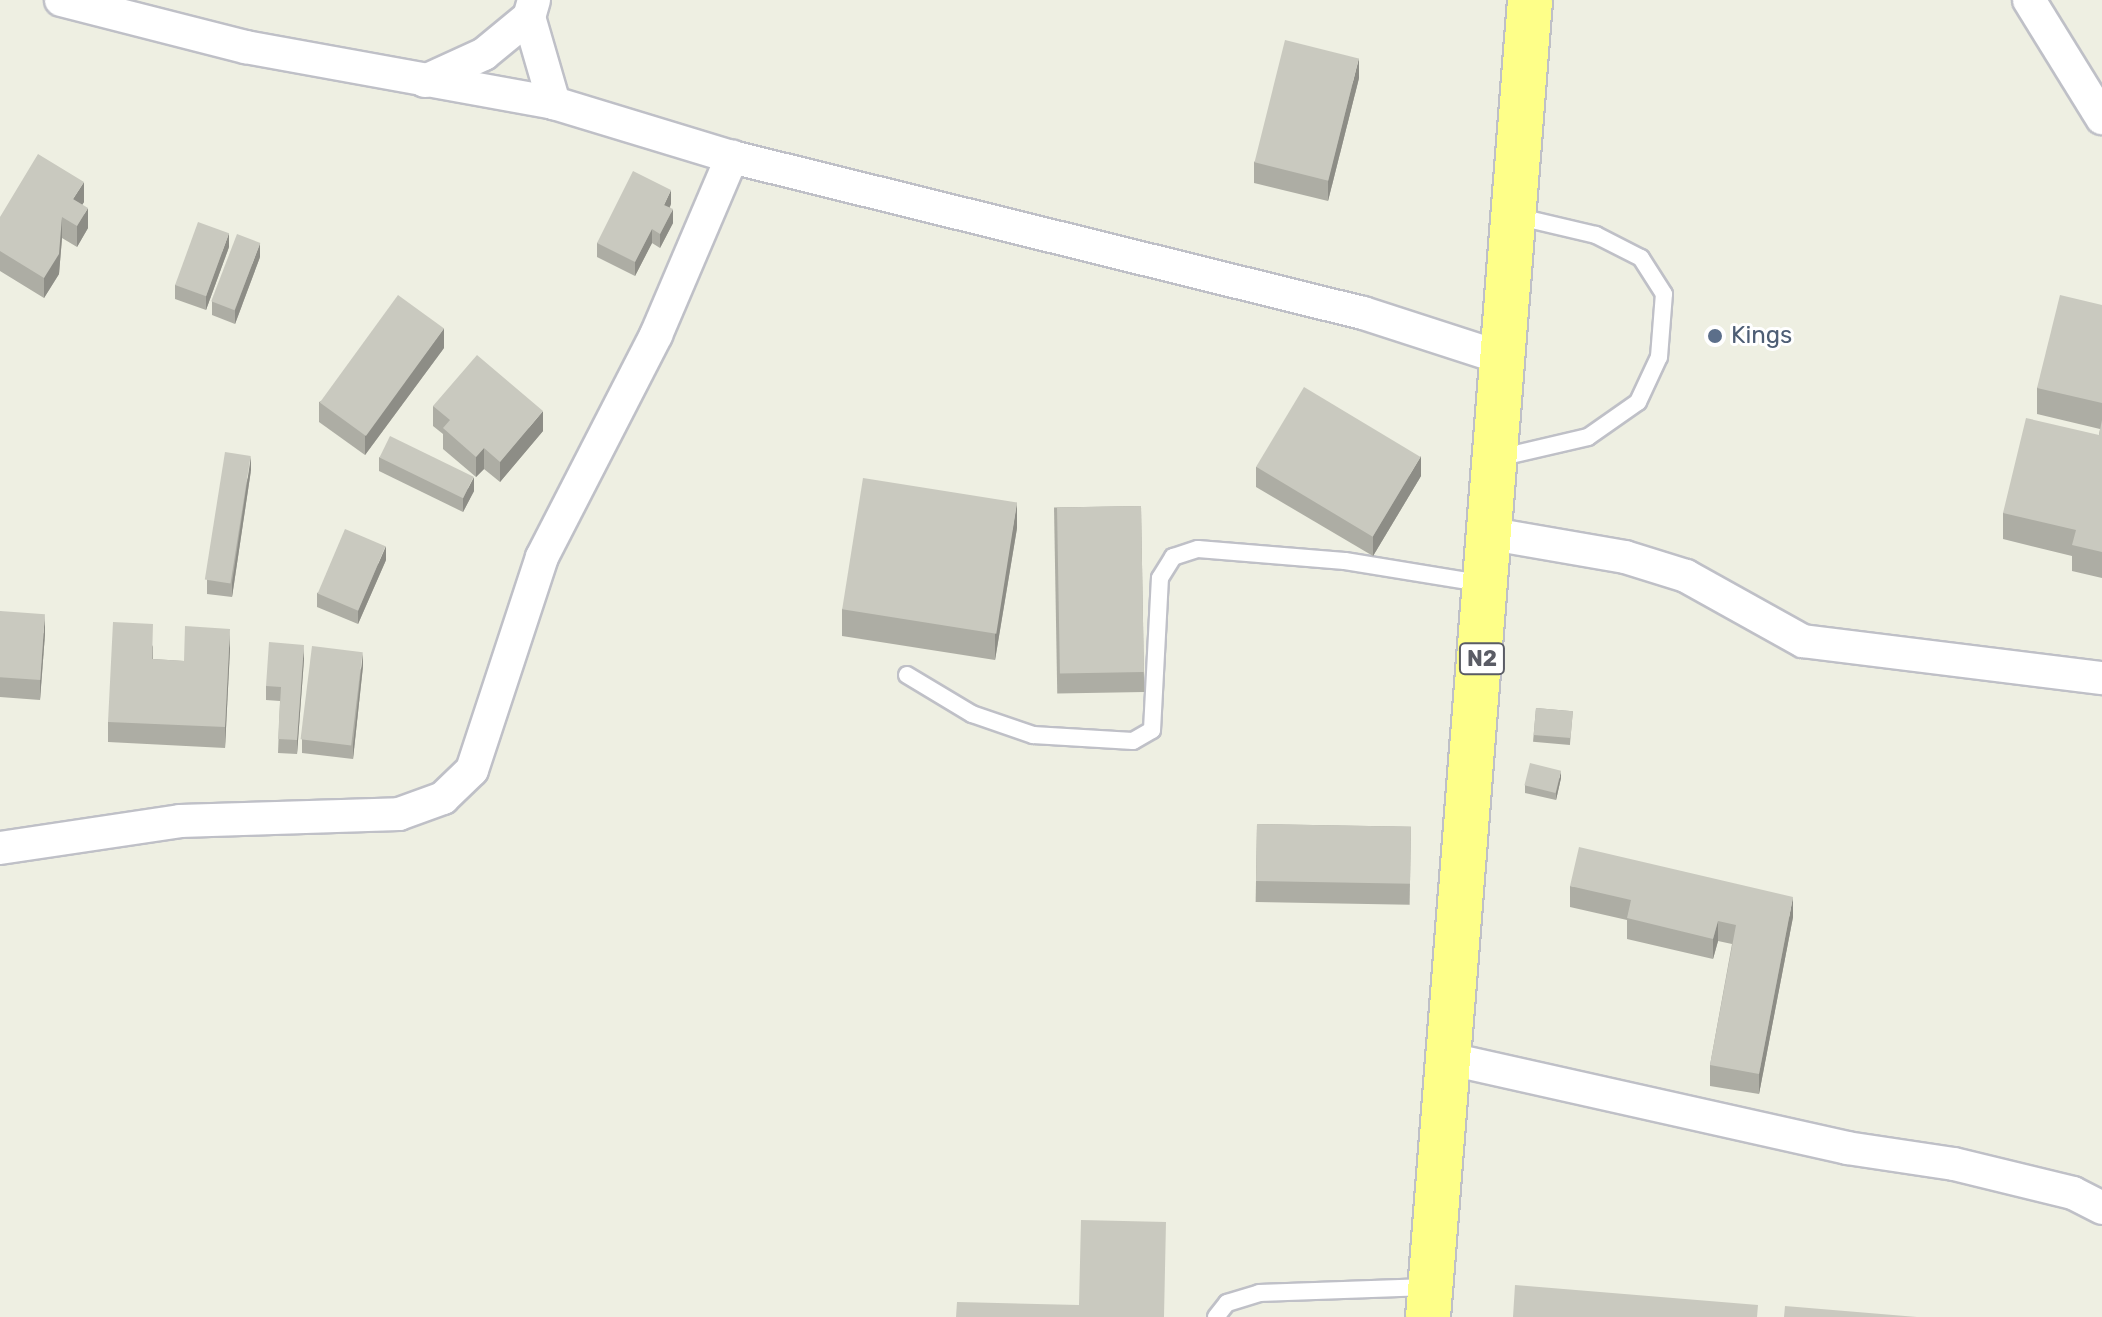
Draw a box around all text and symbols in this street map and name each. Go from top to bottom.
place label: Kings [1731,322,1792,350]
marker: Kings [1706,327,1724,345]
road number: N2 [1458,641,1506,677]

